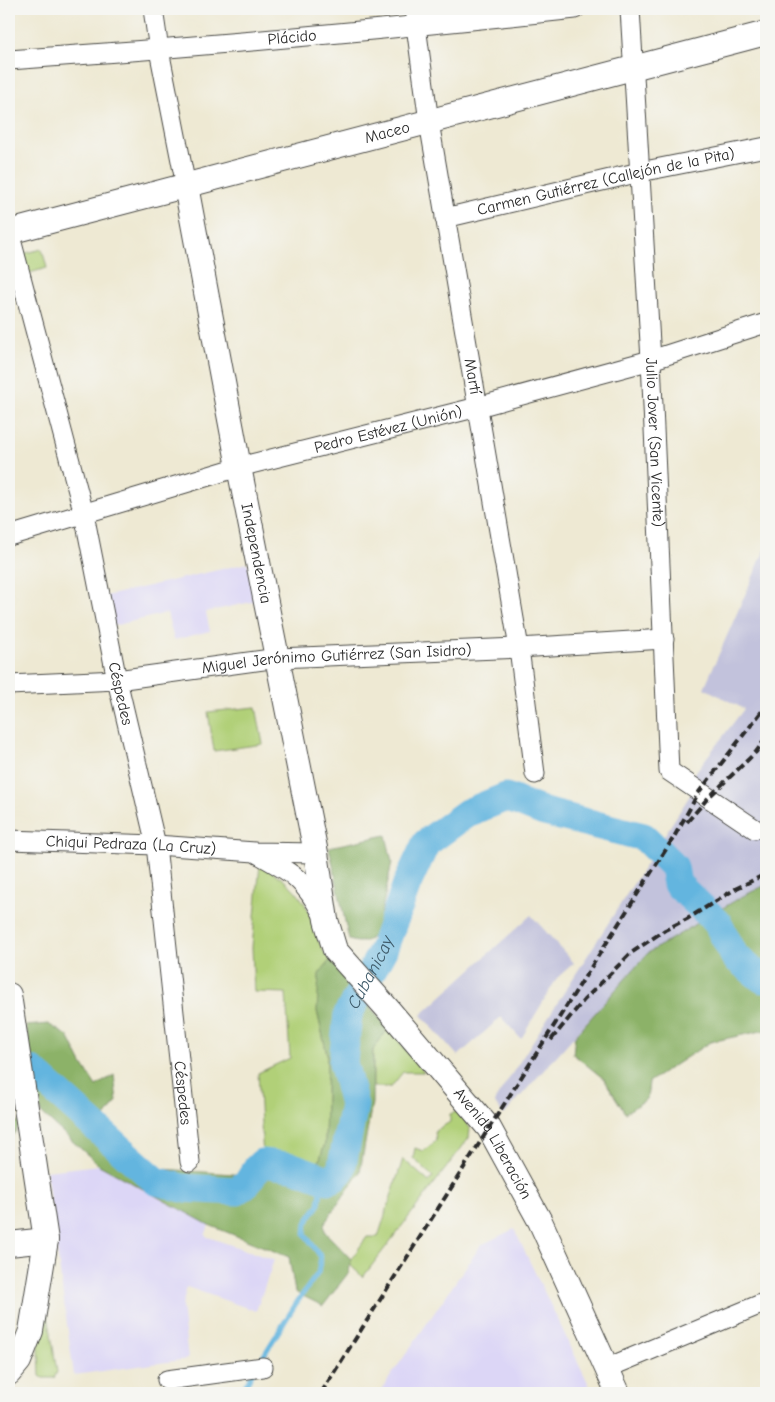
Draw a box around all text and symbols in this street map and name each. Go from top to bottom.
street label: Plácido [267,26,317,49]
street label: Maceo [363,118,412,147]
street label: Carmen Gutiérrez (Callejón de la Pita) [475,144,736,219]
street label: Martí [461,357,485,396]
street label: Julio Jover (San Vicente) [642,357,667,527]
street label: Pedro Estévez (Unión) [312,402,464,457]
street label: Independencia [237,502,275,605]
street label: Miguel Jerónimo Gutiérrez (San Isidro) [201,641,472,677]
street label: Céspedes [105,660,136,727]
street label: Chiqui Pedraza (La Cruz) [45,832,217,858]
water label: Cubanicay [342,932,398,1012]
street label: Céspedes [170,1060,195,1126]
street label: Avenida Liberación [450,1084,535,1202]

